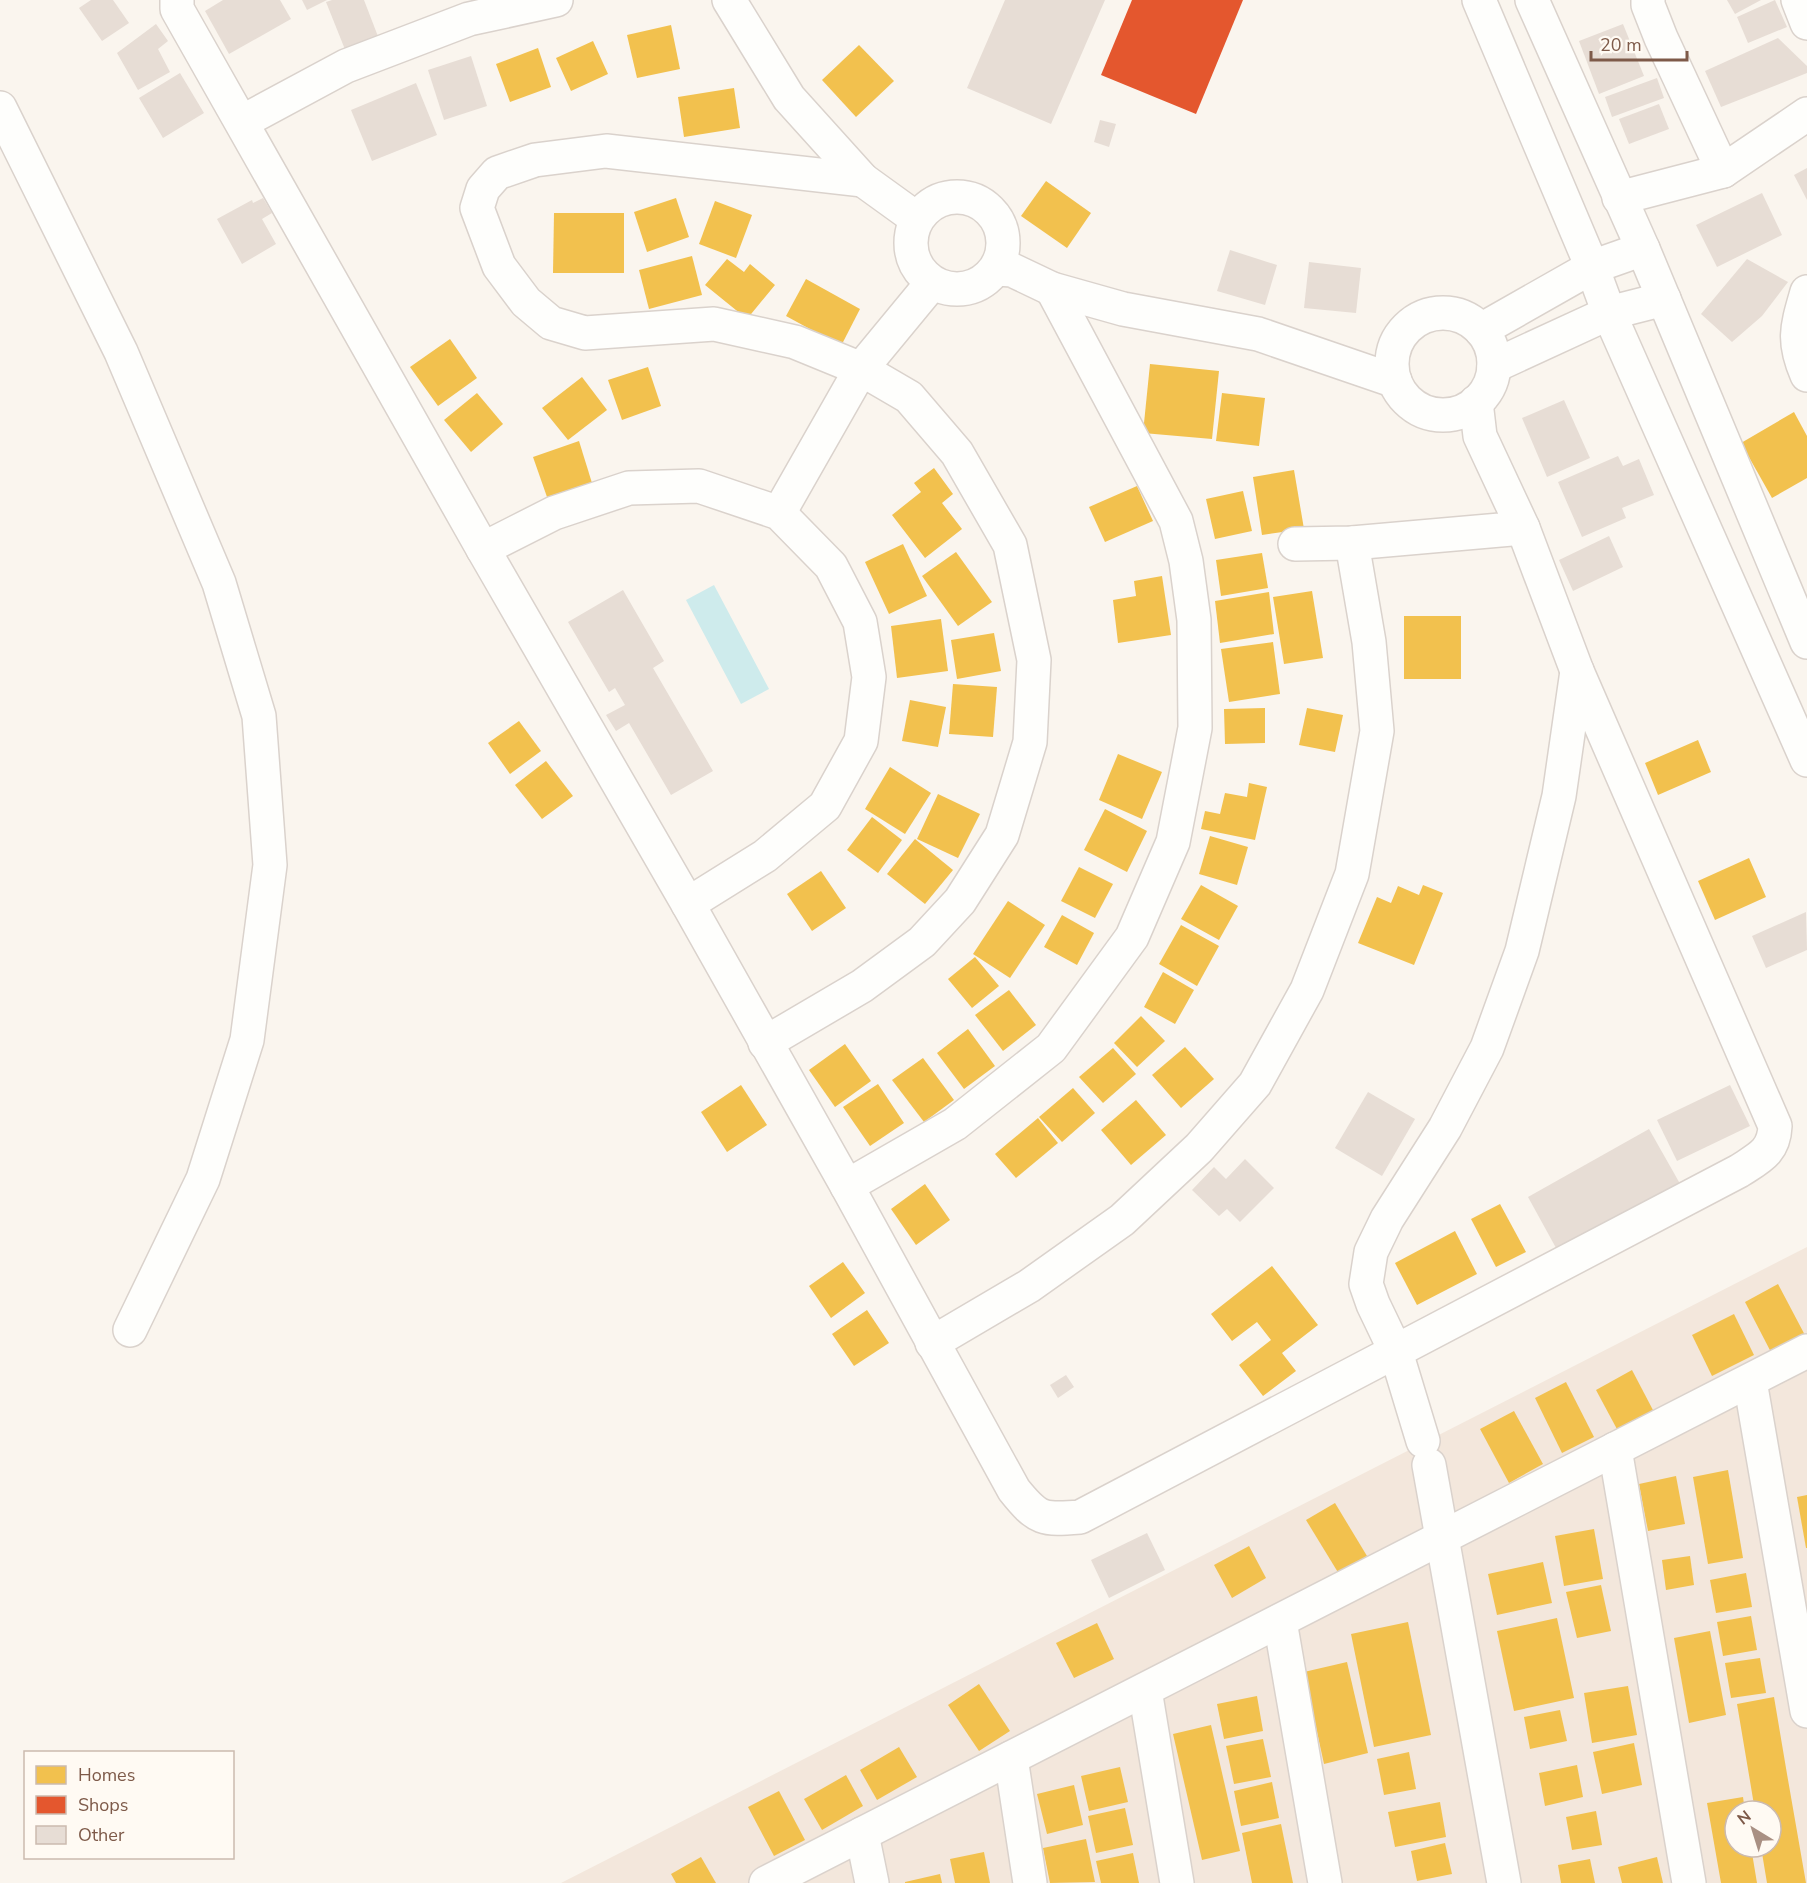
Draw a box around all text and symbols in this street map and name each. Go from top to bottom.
scale bar [1591,24,1687,62]
text: 20 m [1600,33,1642,57]
legend [24,1751,234,1859]
text: Homes [78,1763,135,1787]
text: Shops [78,1793,128,1817]
north arrow [1723,1799,1783,1859]
text: N [1733,1806,1756,1830]
text: Other [78,1823,125,1847]

